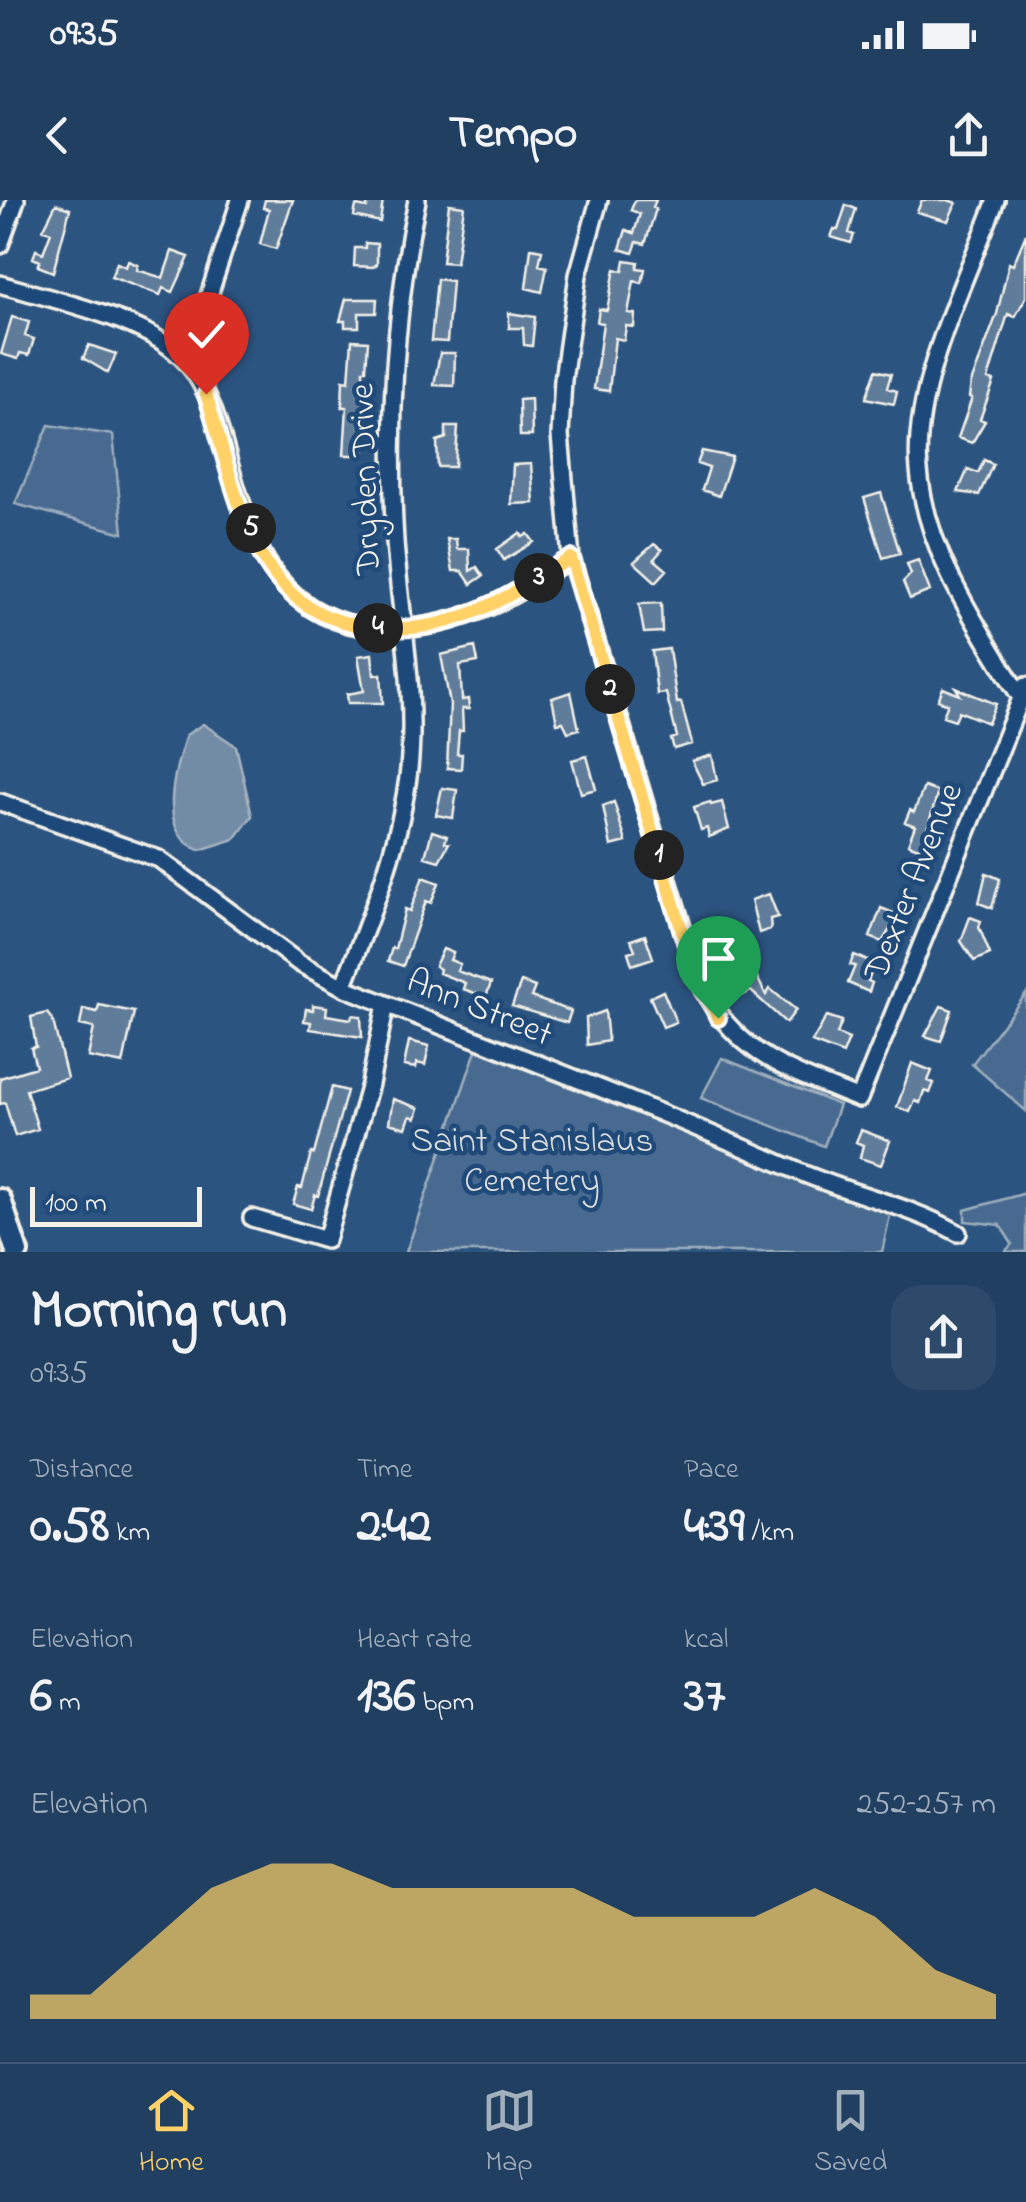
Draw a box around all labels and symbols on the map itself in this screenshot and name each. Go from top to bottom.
pin [164,292,249,395]
street label: Dryden Drive [338,382,396,577]
pin: 5 [226,503,276,553]
pin: 3 [514,553,564,603]
pin: 4 [353,603,403,653]
pin: 2 [585,664,635,714]
street label: Dexter Avenue [852,775,978,989]
pin: 1 [634,830,684,880]
pin [676,916,761,1019]
street label: Ann Street [399,957,560,1061]
park label: Saint Stanislaus Cemetery [411,1117,653,1208]
scale bar [30,1182,202,1226]

